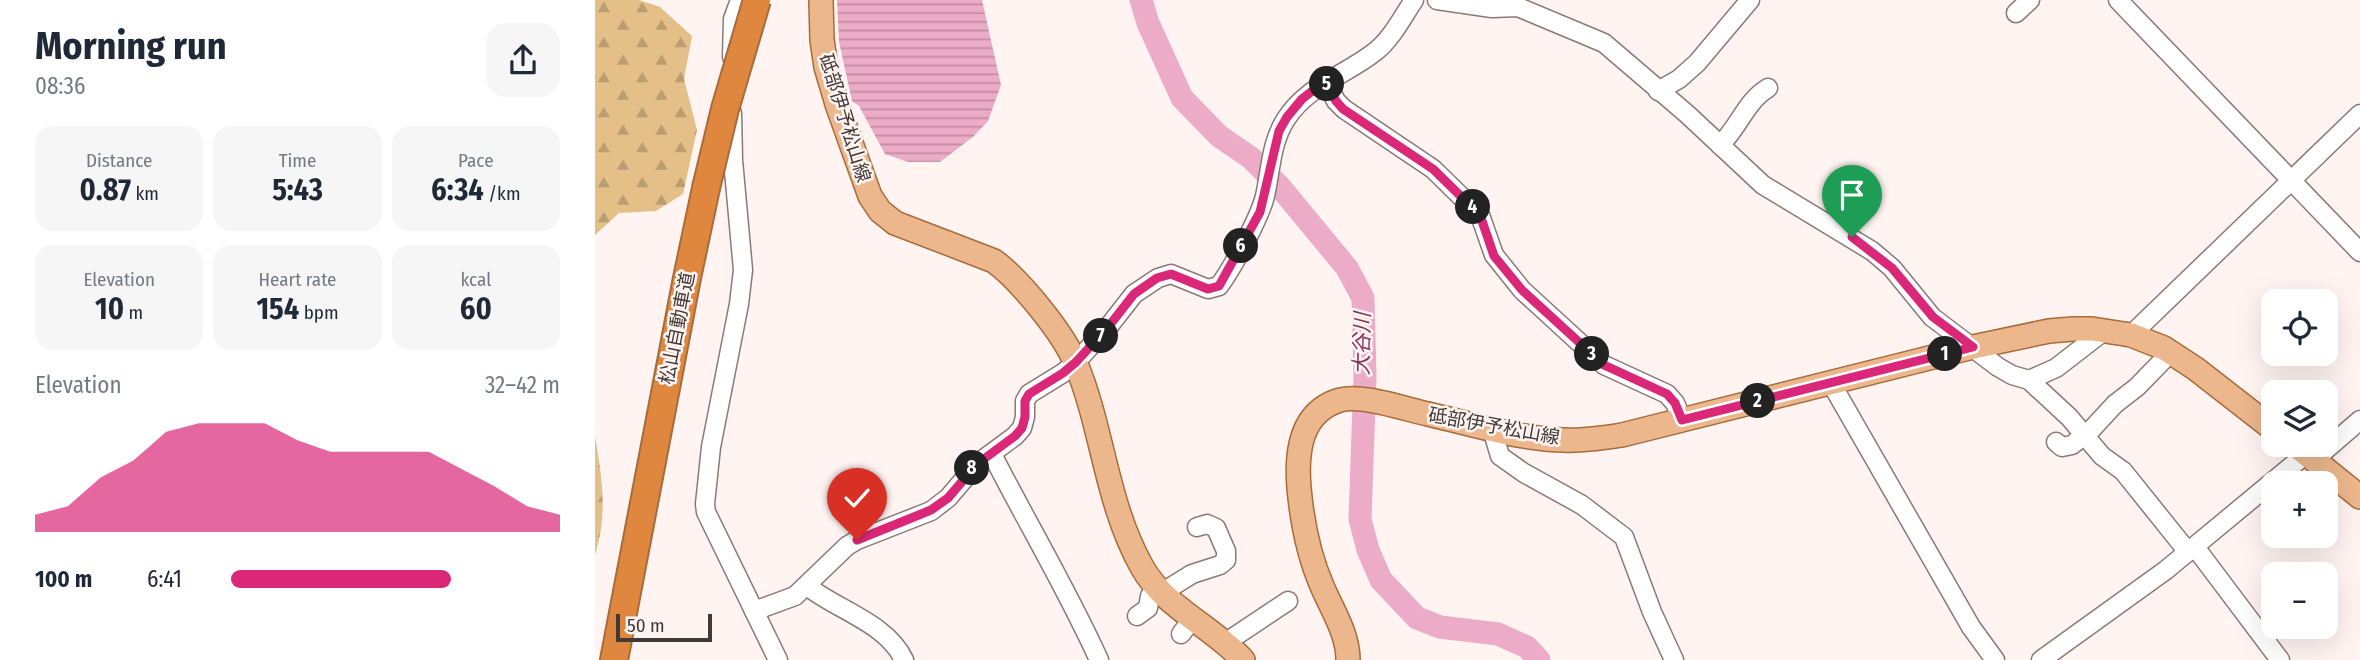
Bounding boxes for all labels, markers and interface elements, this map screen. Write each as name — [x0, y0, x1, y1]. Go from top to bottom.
text: Morning run — [35, 23, 227, 69]
button: share — [486, 23, 560, 97]
street label: 砥部伊予松山線 — [815, 51, 875, 185]
pin: 5 — [1309, 66, 1345, 102]
text: 08:36 — [35, 72, 85, 100]
text: 5 — [1322, 72, 1331, 95]
text: Distance — [86, 149, 152, 172]
text: Time — [279, 149, 316, 172]
text: Pace — [458, 149, 494, 172]
pin — [1822, 165, 1882, 237]
text: 0.87 — [79, 172, 131, 208]
text: 5:43 — [272, 172, 323, 208]
text: 6:34 — [431, 172, 484, 208]
icon: arrive — [1833, 176, 1871, 214]
text: km — [131, 182, 159, 205]
text: /km — [484, 182, 521, 205]
pin: 4 — [1455, 190, 1491, 224]
text: 4 — [1468, 195, 1477, 218]
pin: 6 — [1223, 229, 1259, 264]
text: 6 — [1236, 234, 1245, 257]
text: Elevation — [83, 268, 155, 291]
text: Heart rate — [258, 268, 337, 291]
text: kcal — [460, 268, 491, 291]
street label: 松山自動車道 — [655, 270, 699, 386]
map controls — [2261, 289, 2338, 639]
button: locate — [2261, 289, 2338, 366]
text: 10 — [95, 291, 124, 327]
text: 154 — [256, 291, 299, 327]
text: 60 — [460, 291, 492, 327]
text: m — [124, 301, 143, 324]
text: bpm — [299, 301, 339, 324]
water label: 大谷川 — [1348, 310, 1376, 376]
pin: 7 — [1084, 318, 1119, 354]
text: 7 — [1096, 324, 1105, 347]
pin: 3 — [1574, 336, 1609, 372]
pin: 1 — [1927, 336, 1963, 372]
text: 3 — [1587, 342, 1596, 365]
text: 1 — [1940, 342, 1949, 365]
text: Elevation — [35, 371, 122, 399]
text: 32–42 m — [485, 371, 560, 399]
button: layers — [2261, 380, 2338, 457]
pin: 2 — [1741, 384, 1775, 418]
text: 2 — [1753, 389, 1762, 412]
street label: 砥部伊予松山線 — [1427, 403, 1561, 449]
pin: 8 — [955, 450, 989, 486]
text: 8 — [966, 456, 977, 479]
pin — [827, 468, 887, 540]
button: + — [2261, 471, 2338, 548]
icon: check — [838, 479, 876, 517]
button: − — [2261, 562, 2338, 639]
text: 100 m — [35, 565, 92, 593]
text: 6:41 — [147, 565, 182, 593]
scale bar — [616, 611, 712, 643]
text: 50 m — [627, 614, 665, 637]

